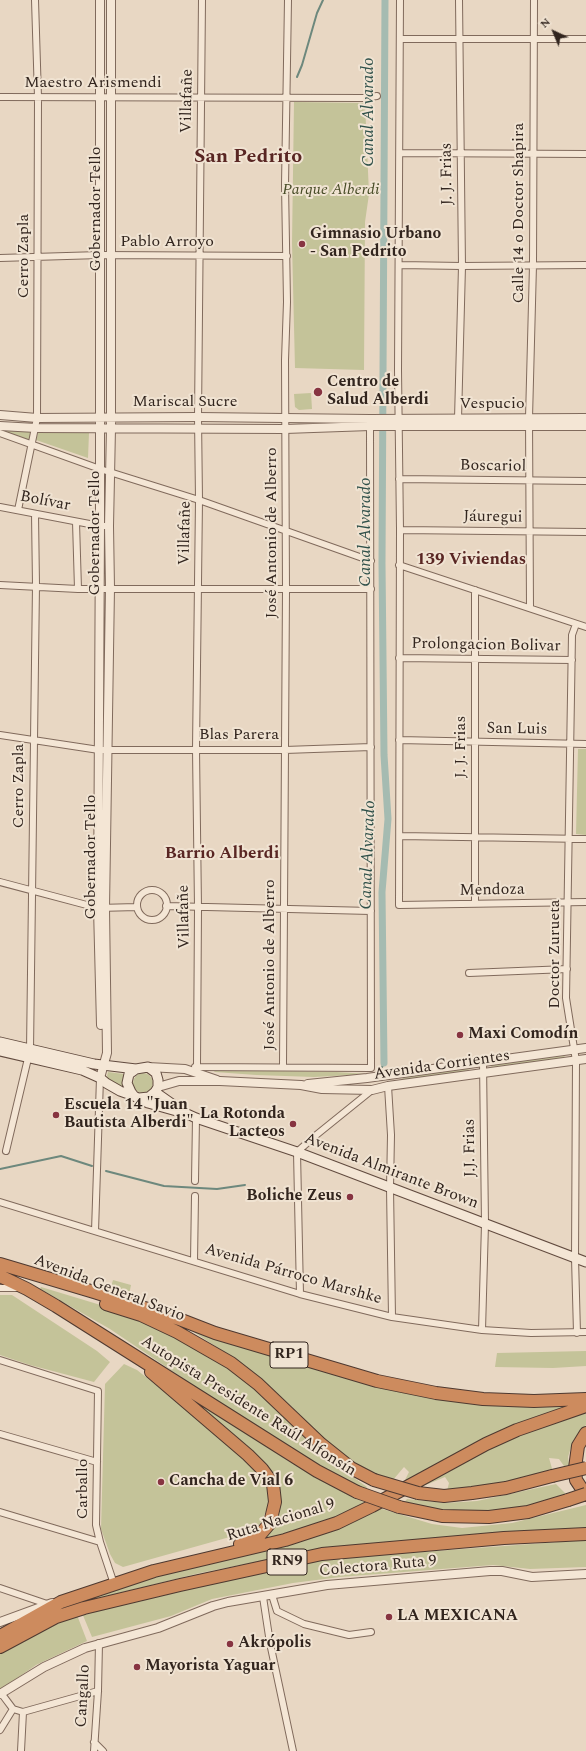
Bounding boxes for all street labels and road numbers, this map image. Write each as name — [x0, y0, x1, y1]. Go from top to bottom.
street label: Villafañe — [178, 69, 198, 133]
street label: Maestro Arismendi — [24, 74, 162, 94]
street label: Calle 14 o Doctor Shapira — [510, 123, 530, 303]
street label: J. J. Frias — [438, 143, 458, 205]
street label: Gobernador Tello — [87, 147, 107, 271]
street label: Cerro Zapla — [15, 214, 35, 298]
street label: Pablo Arroyo — [120, 233, 214, 253]
street label: Mariscal Sucre — [133, 393, 237, 413]
street label: Vespucio — [459, 395, 525, 415]
street label: José Antonio de Alberro — [263, 447, 283, 619]
street label: Boscariol — [460, 457, 526, 477]
street label: Gobernador Tello — [86, 471, 106, 595]
street label: Bolívar — [18, 488, 72, 516]
street label: Villafañe — [176, 501, 196, 565]
street label: Jáuregui — [463, 508, 523, 528]
street label: Prolongacion Bolivar — [411, 635, 561, 657]
street label: J. J. Frias — [452, 716, 472, 778]
street label: San Luis — [486, 720, 548, 740]
street label: Blas Parera — [199, 726, 279, 746]
street label: Cerro Zapla — [10, 744, 30, 828]
street label: Gobernador Tello — [82, 795, 102, 919]
street label: José Antonio de Alberro — [261, 879, 281, 1051]
street label: Mendoza — [459, 881, 525, 901]
street label: Villafañe — [175, 885, 195, 949]
street label: Doctor Zurueta — [546, 899, 566, 1009]
street label: Avenida Corrientes — [373, 1047, 511, 1085]
street label: J.J. Frias — [461, 1119, 481, 1177]
street label: Avenida Almirante Brown — [301, 1130, 481, 1214]
street label: Avenida Párroco Marshke — [202, 1241, 384, 1309]
street label: Avenida General Savio — [31, 1251, 187, 1327]
street label: Autopista Presidente Raúl Alfonsín — [137, 1333, 359, 1481]
road number: RP1 — [270, 1342, 308, 1368]
street label: Carballo — [74, 1459, 94, 1519]
street label: Ruta Nacional 9 — [224, 1495, 338, 1547]
road number: RN9 — [267, 1549, 307, 1575]
street label: Colectora Ruta 9 — [318, 1552, 438, 1582]
street label: Cangallo — [73, 1664, 95, 1728]

